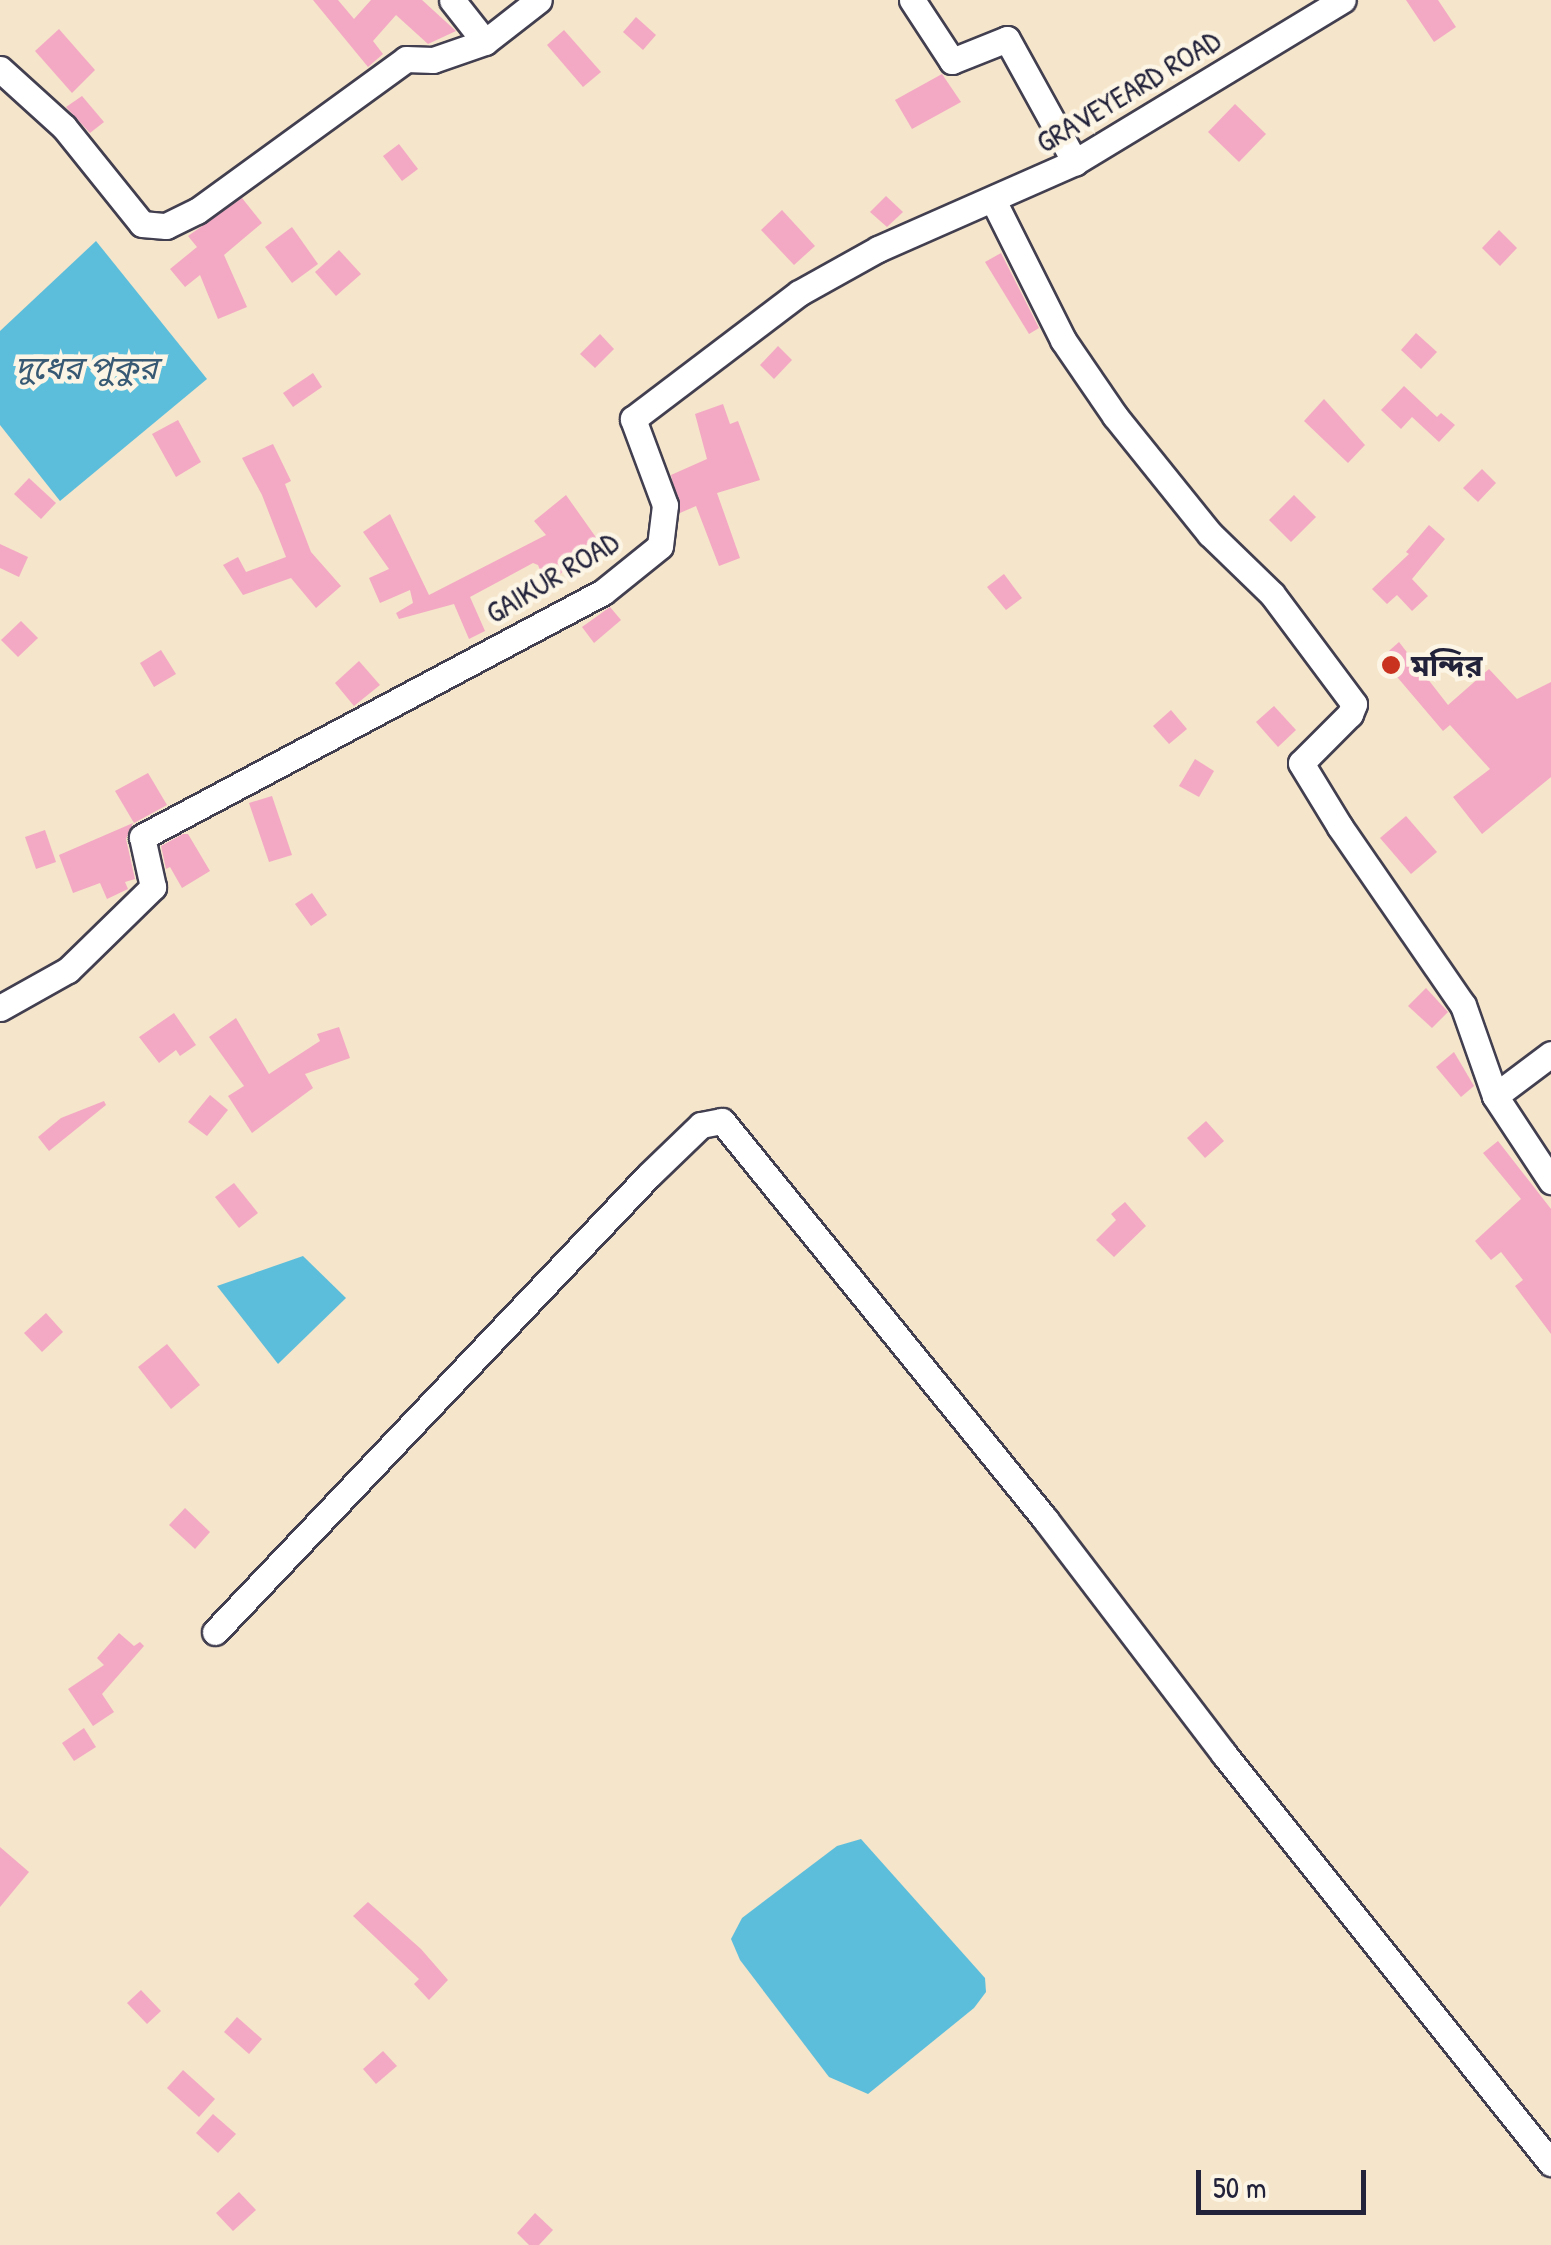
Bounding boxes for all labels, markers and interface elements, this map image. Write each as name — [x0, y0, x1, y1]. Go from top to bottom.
street label: GRAVEYEARD ROAD — [1030, 22, 1226, 160]
water label: দুধের পুকুর — [15, 349, 157, 387]
street label: GAIKUR ROAD — [479, 523, 625, 631]
place label: মন্দির — [1411, 647, 1483, 683]
marker: মন্দির — [1380, 654, 1402, 676]
scale bar — [1201, 2150, 1371, 2212]
text: 50 m — [1213, 2167, 1266, 2207]

